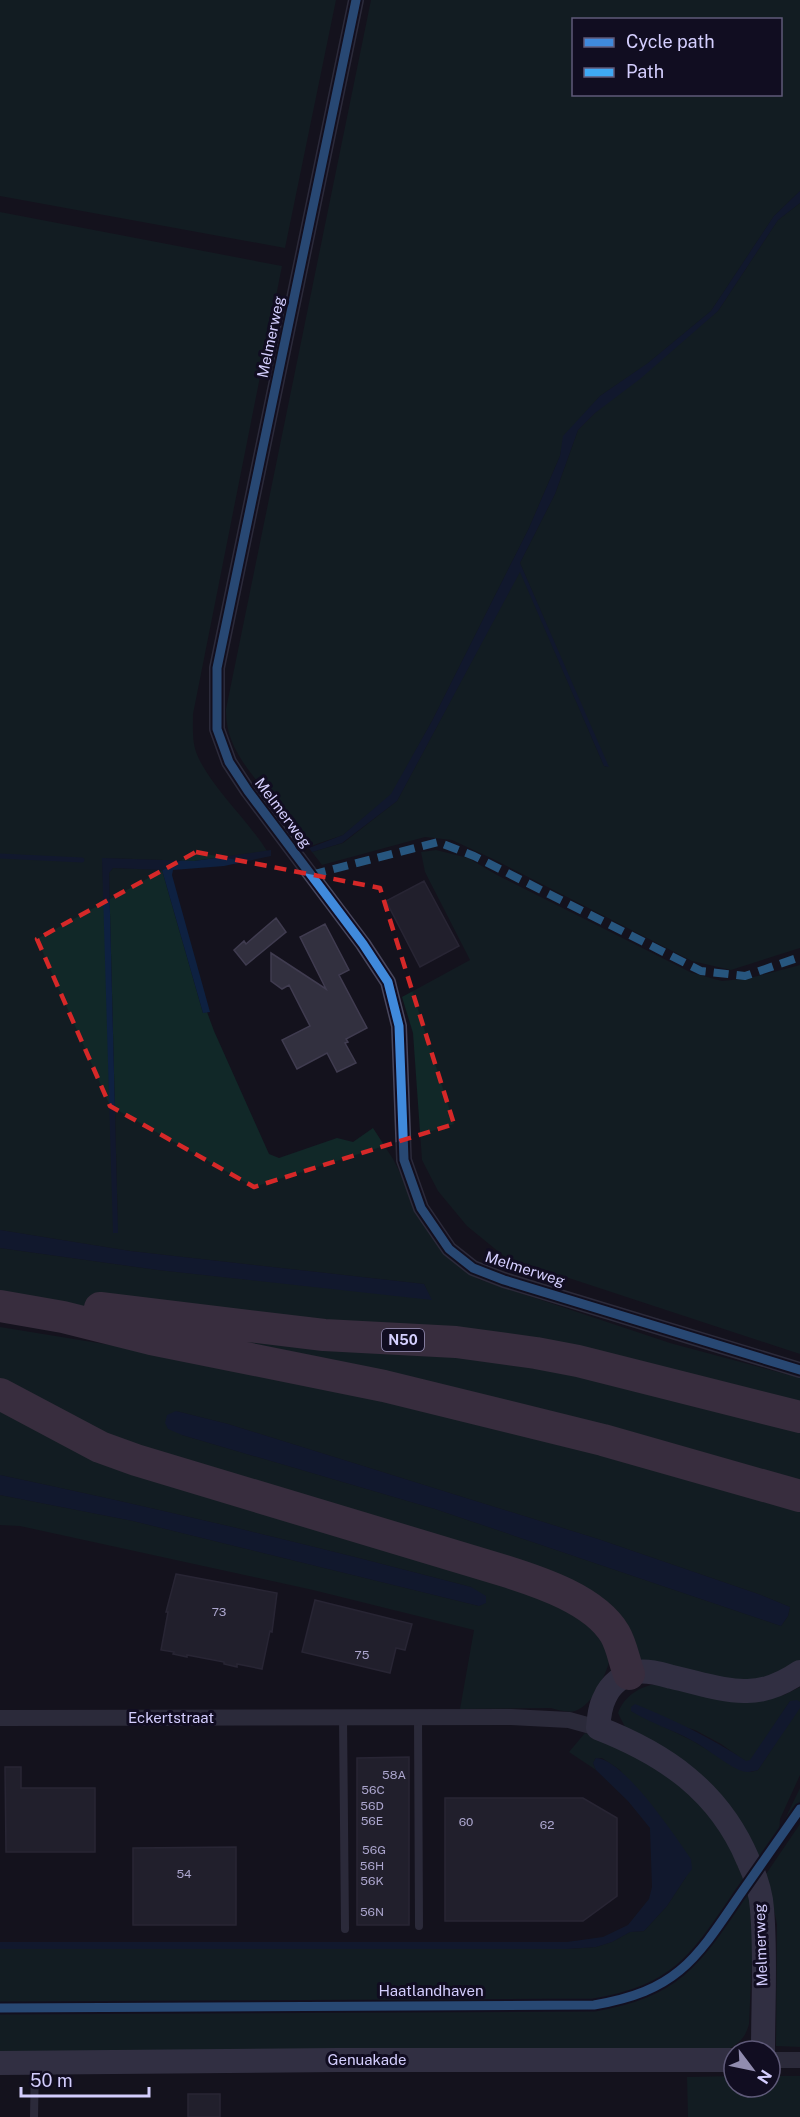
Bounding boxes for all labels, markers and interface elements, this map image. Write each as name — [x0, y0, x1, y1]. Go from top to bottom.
legend — [572, 18, 782, 96]
text: Cycle path — [626, 31, 715, 52]
text: Path — [626, 61, 664, 82]
street label: Melmerweg — [254, 295, 287, 379]
street label: Melmerweg — [252, 774, 315, 851]
street label: Melmerweg — [483, 1248, 567, 1289]
road number: N50 — [382, 1329, 424, 1351]
house number: 73 — [212, 1605, 226, 1619]
house number: 75 — [355, 1648, 370, 1662]
street label: Eckertstraat — [128, 1709, 214, 1726]
house number: 58A — [382, 1768, 406, 1782]
house number: 56C — [361, 1783, 385, 1797]
house number: 56D — [360, 1799, 384, 1813]
house number: 56E — [361, 1814, 383, 1828]
house number: 60 — [459, 1815, 473, 1829]
house number: 62 — [540, 1818, 554, 1832]
house number: 56G — [362, 1843, 386, 1857]
house number: 56H — [360, 1859, 384, 1873]
house number: 54 — [176, 1867, 192, 1881]
house number: 56K — [360, 1874, 384, 1888]
street label: Melmerweg — [751, 1903, 770, 1987]
house number: 56N — [360, 1905, 384, 1919]
street label: Haatlandhaven — [378, 1982, 484, 1999]
north arrow — [722, 2039, 782, 2099]
street label: Genuakade — [327, 2051, 407, 2068]
scale bar — [21, 2060, 148, 2098]
text: N — [753, 2066, 776, 2087]
text: 50 m — [30, 2070, 73, 2091]

